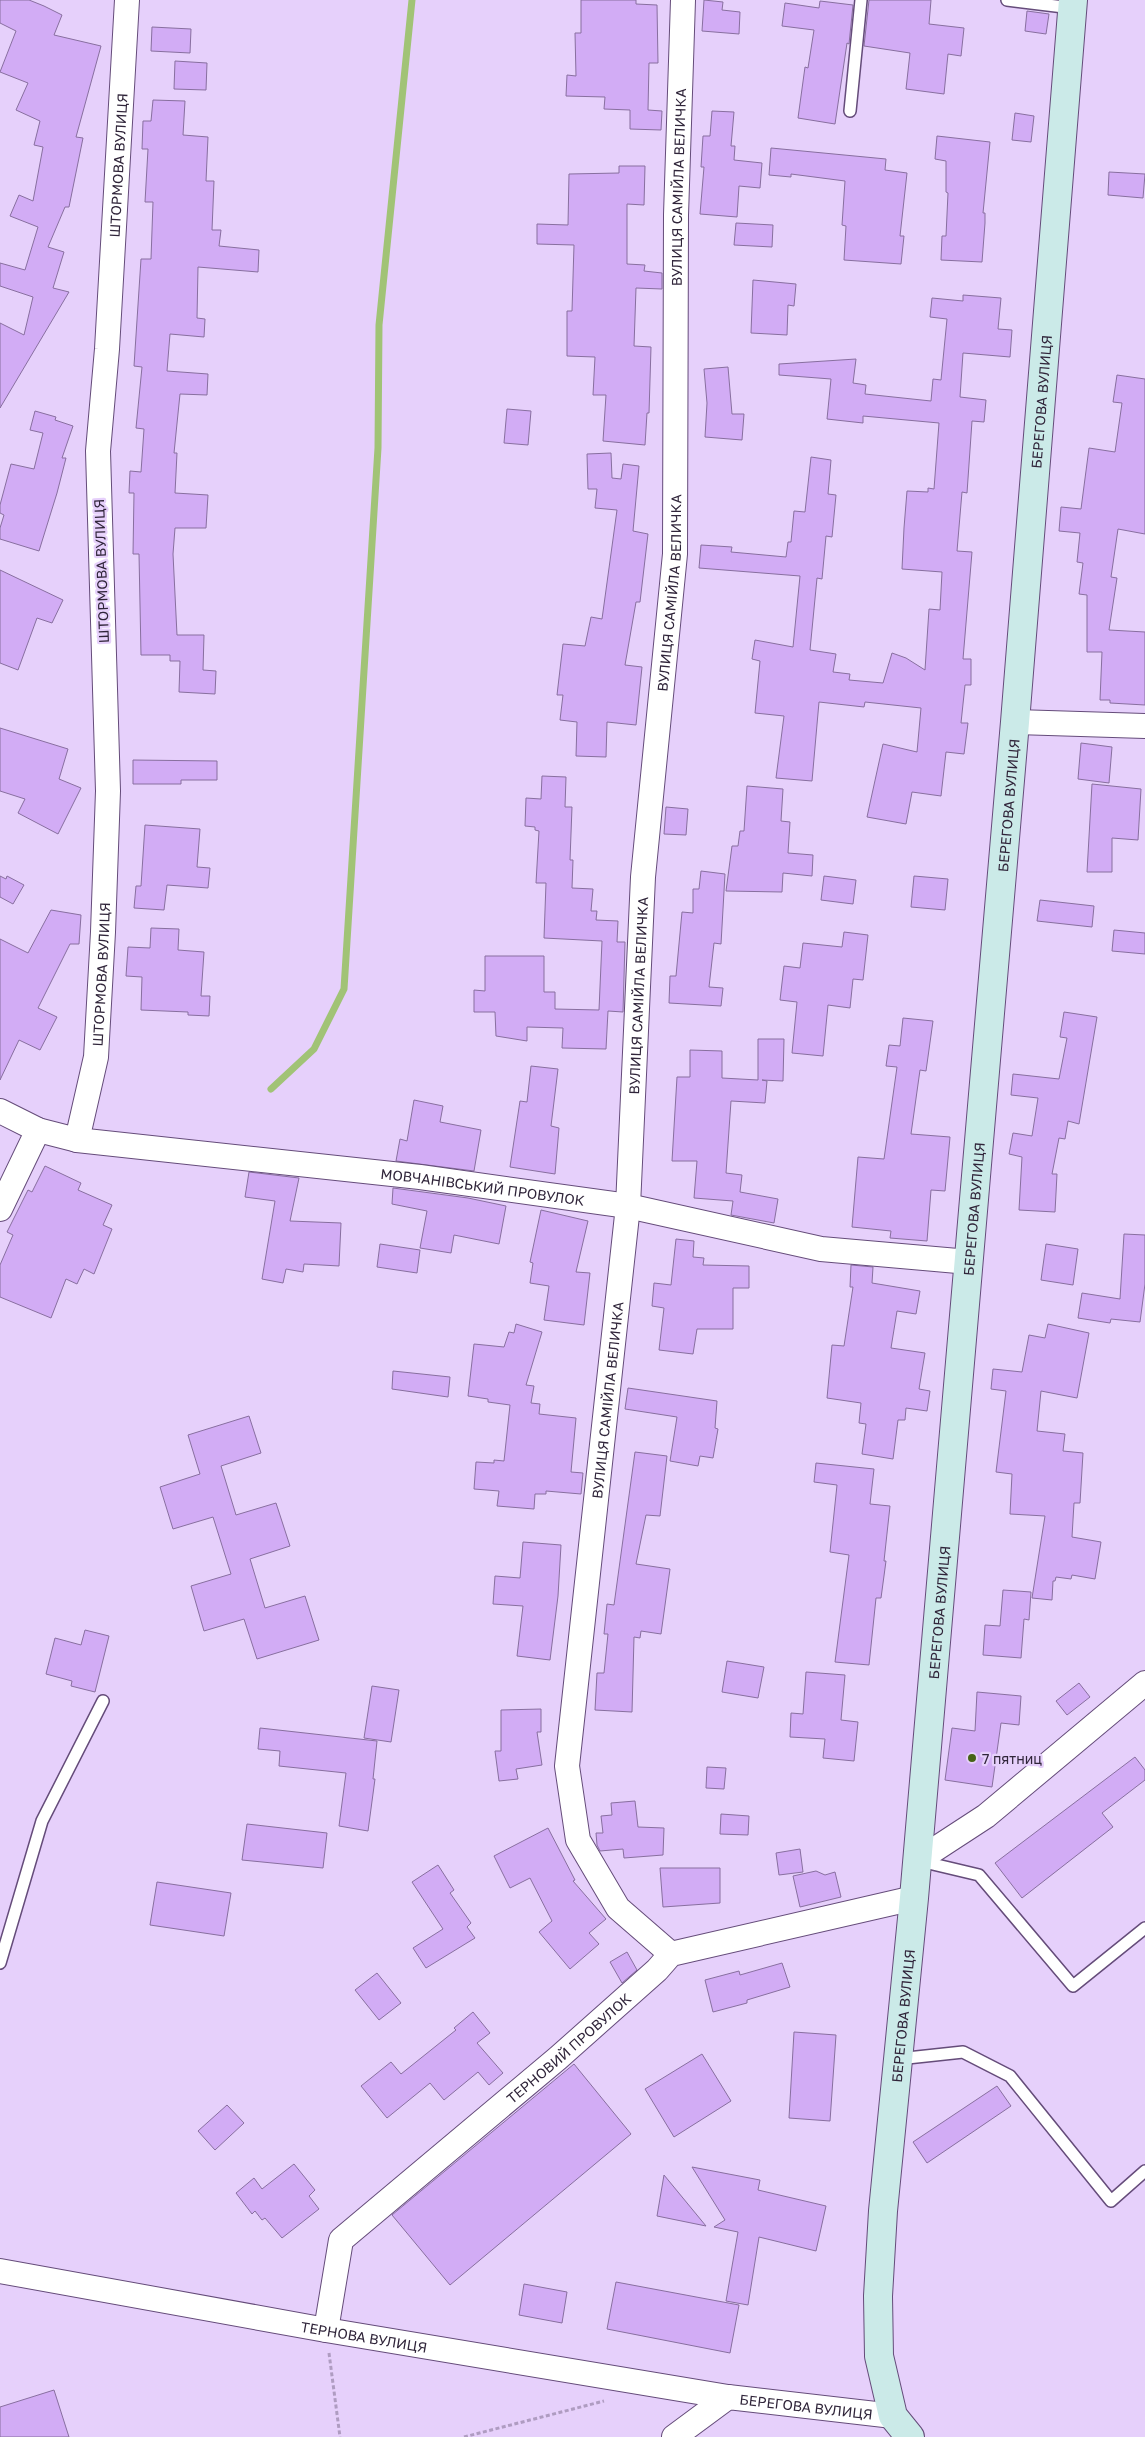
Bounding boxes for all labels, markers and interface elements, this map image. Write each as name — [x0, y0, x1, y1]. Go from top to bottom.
street label: ВУЛИЦЯ САМІЙЛА ВЕЛИЧКА — [667, 87, 689, 286]
street label: ШТОРМОВА ВУЛИЦЯ — [105, 93, 130, 238]
street label: БЕРЕГОВА ВУЛИЦЯ — [1027, 334, 1055, 469]
street label: ВУЛИЦЯ САМІЙЛА ВЕЛИЧКА — [653, 493, 684, 692]
street label: ШТОРМОВА ВУЛИЦЯ — [90, 499, 112, 643]
street label: БЕРЕГОВА ВУЛИЦЯ — [994, 738, 1022, 873]
street label: ВУЛИЦЯ САМІЙЛА ВЕЛИЧКА — [625, 895, 651, 1095]
street label: ШТОРМОВА ВУЛИЦЯ — [88, 902, 113, 1047]
street label: БЕРЕГОВА ВУЛИЦЯ — [959, 1141, 987, 1276]
street label: МОВЧАНІВСЬКИЙ ПРОВУЛОК — [380, 1164, 586, 1208]
street label: ВУЛИЦЯ САМІЙЛА ВЕЛИЧКА — [588, 1300, 626, 1499]
street label: БЕРЕГОВА ВУЛИЦЯ — [924, 1545, 953, 1680]
place label: 7 пятниц — [982, 1750, 1042, 1767]
marker: 7 пятниц — [966, 1752, 978, 1764]
street label: БЕРЕГОВА ВУЛИЦЯ — [887, 1948, 917, 2083]
street label: ТЕРНОВИЙ ПРОВУЛОК — [503, 1989, 634, 2106]
street label: ТЕРНОВА ВУЛИЦЯ — [300, 2317, 429, 2355]
street label: БЕРЕГОВА ВУЛИЦЯ — [739, 2390, 874, 2422]

